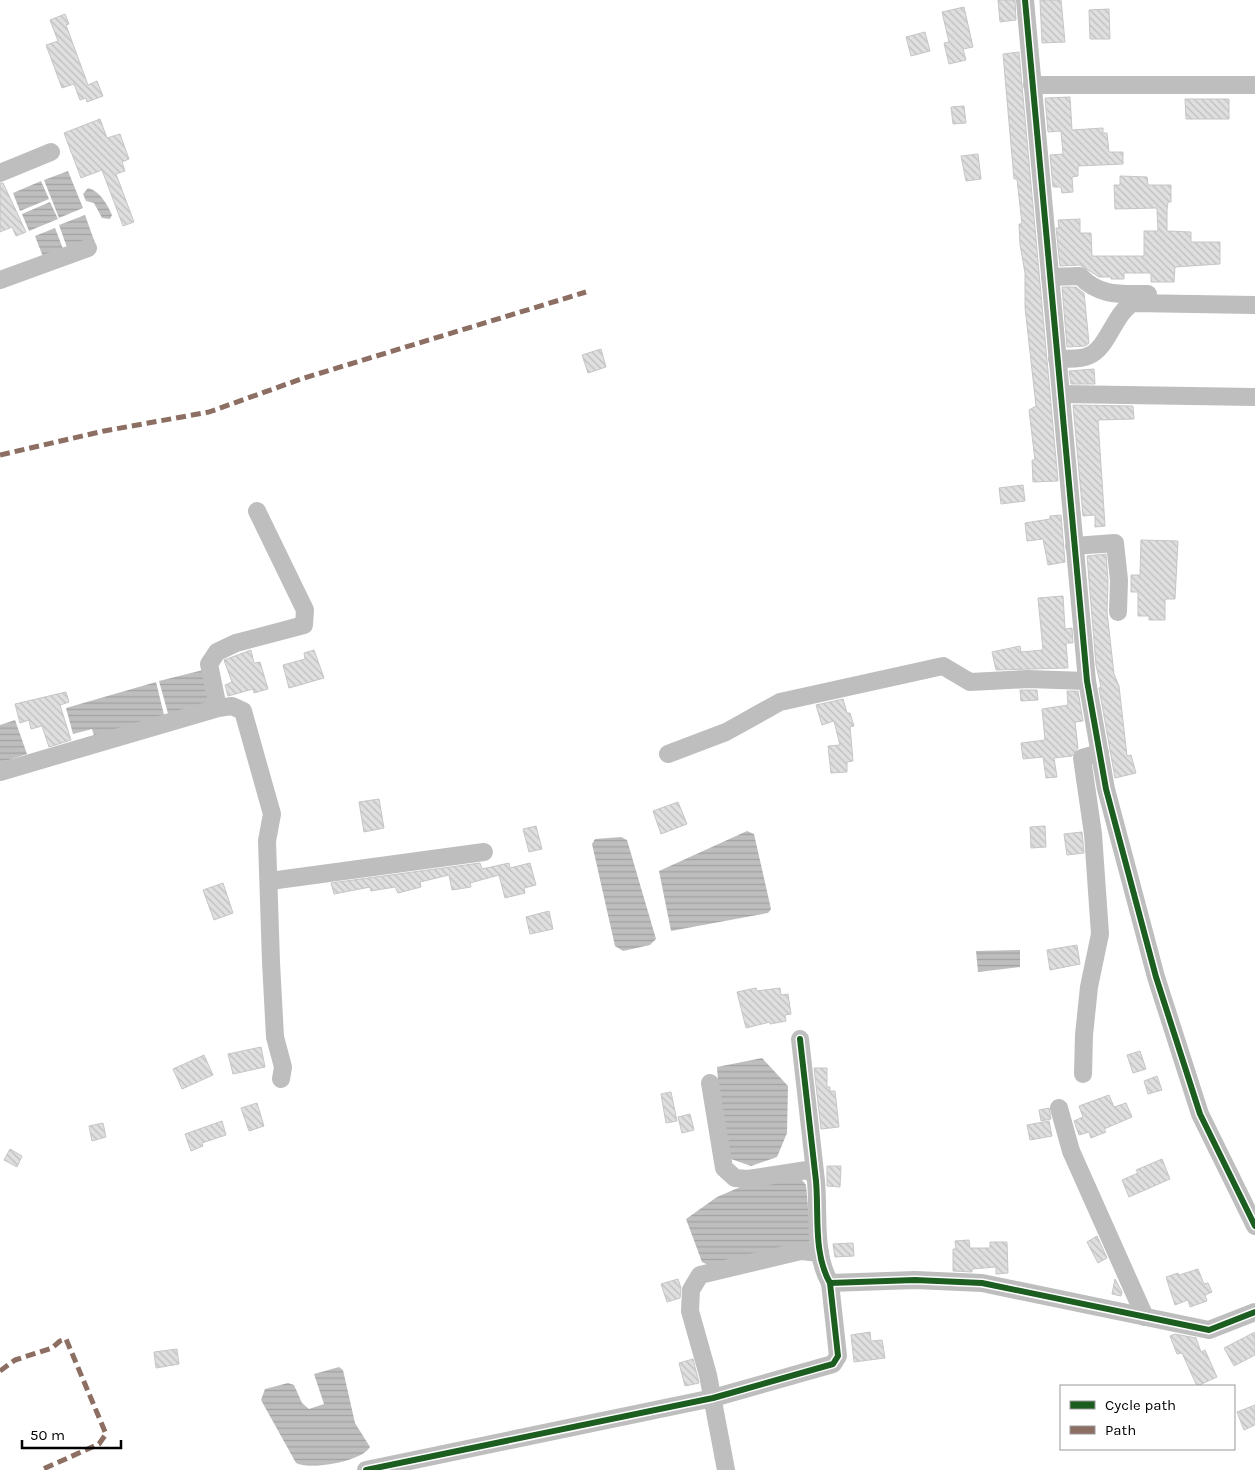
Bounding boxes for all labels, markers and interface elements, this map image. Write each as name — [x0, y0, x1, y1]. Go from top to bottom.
legend — [1060, 1385, 1235, 1450]
text: Cycle path — [1105, 1396, 1176, 1414]
scale bar — [22, 1418, 121, 1450]
text: Path — [1105, 1421, 1136, 1439]
text: 50 m — [30, 1426, 65, 1444]

